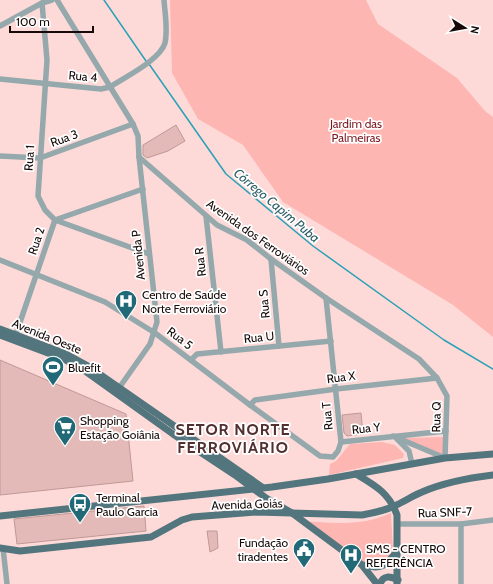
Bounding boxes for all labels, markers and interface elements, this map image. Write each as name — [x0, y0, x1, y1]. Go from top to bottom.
scale bar — [10, 8, 93, 34]
north arrow — [445, 8, 485, 48]
text: 100 m — [16, 14, 50, 29]
text: N — [467, 25, 482, 35]
street label: Rua 4 — [68, 67, 98, 85]
park label: Jardim das Palmeiras — [329, 116, 382, 145]
street label: Rua 3 — [48, 126, 80, 150]
street label: Rua 1 — [21, 145, 37, 171]
water label: Córrego Capim Puba — [231, 164, 323, 246]
street label: Avenida dos Ferroviários — [204, 196, 312, 278]
street label: Rua 2 — [24, 225, 48, 257]
street label: Avenida P — [128, 229, 148, 281]
street label: Rua R — [191, 246, 209, 277]
place label: Centro de Saúde Norte Ferroviário — [142, 287, 227, 316]
hospital icon: Centro de Saúde Norte Ferroviário — [113, 288, 139, 321]
street label: Rua S — [255, 289, 273, 319]
street label: Avenida Oeste — [10, 315, 84, 357]
street label: Rua 5 — [164, 323, 196, 353]
street label: Rua U — [243, 328, 275, 346]
sports icon: Bluefit — [40, 354, 66, 387]
place label: Bluefit — [68, 360, 101, 375]
street label: Rua X — [326, 368, 357, 386]
street label: Rua T — [318, 401, 336, 431]
street label: Rua Q — [428, 401, 444, 433]
place label: Shopping Estação Goiânia — [80, 413, 160, 442]
supermarket icon: Shopping Estação Goiânia — [52, 414, 78, 447]
street label: Rua Y — [351, 419, 381, 437]
district label: SETOR NORTE FERROVIÁRIO — [175, 420, 291, 457]
place label: Terminal Paulo Garcia — [96, 490, 158, 519]
bus stop icon: Terminal Paulo Garcia — [67, 491, 93, 524]
street label: Avenida Goiás — [211, 495, 283, 513]
street label: Rua SNF-7 — [418, 504, 472, 520]
place label: Fundação tiradentes — [237, 535, 288, 564]
public building icon: Fundação tiradentes — [291, 536, 317, 569]
place label: SMS - CENTRO REFERÊNCIA — [366, 541, 446, 570]
hospital icon: SMS - CENTRO REFERÊNCIA — [338, 542, 364, 575]

